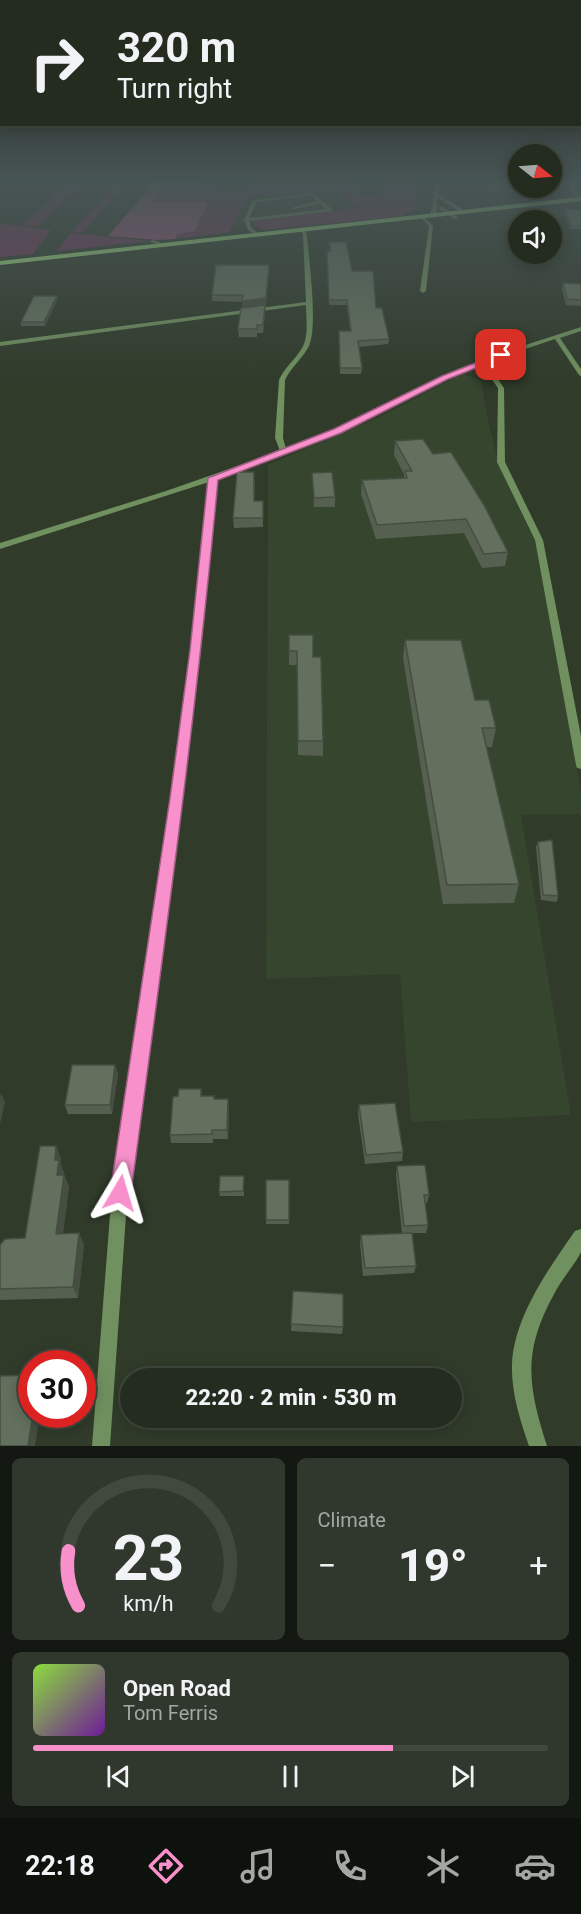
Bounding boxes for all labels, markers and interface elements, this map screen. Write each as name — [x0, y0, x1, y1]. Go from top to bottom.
text: 320 m — [117, 23, 236, 72]
icon: right — [18, 24, 96, 102]
text: Turn right — [117, 73, 232, 105]
north arrow — [508, 144, 562, 198]
map controls — [508, 144, 562, 264]
button: sound — [508, 210, 562, 264]
pin — [475, 329, 526, 380]
icon: arrive — [484, 338, 517, 371]
position arrow — [88, 1161, 152, 1225]
speed limit sign: 30 — [18, 1350, 96, 1428]
text: 22:20 · 2 min · 530 m — [186, 1385, 396, 1410]
text: Climate — [318, 1508, 386, 1532]
text: 23 — [112, 1522, 184, 1595]
text: 19° — [398, 1539, 468, 1592]
text: − — [318, 1546, 336, 1585]
text: + — [529, 1546, 548, 1585]
text: km/h — [123, 1591, 173, 1616]
text: Open Road — [123, 1676, 231, 1701]
text: Tom Ferris — [123, 1701, 218, 1725]
icon: previous — [102, 1760, 135, 1793]
icon: pause — [274, 1760, 307, 1793]
icon: next — [446, 1760, 479, 1793]
icon: directions — [145, 1845, 187, 1887]
icon: music — [237, 1845, 279, 1887]
icon: phone — [329, 1845, 371, 1887]
icon: climate — [422, 1845, 464, 1887]
icon: car — [514, 1845, 556, 1887]
text: 22:18 — [25, 1850, 95, 1882]

